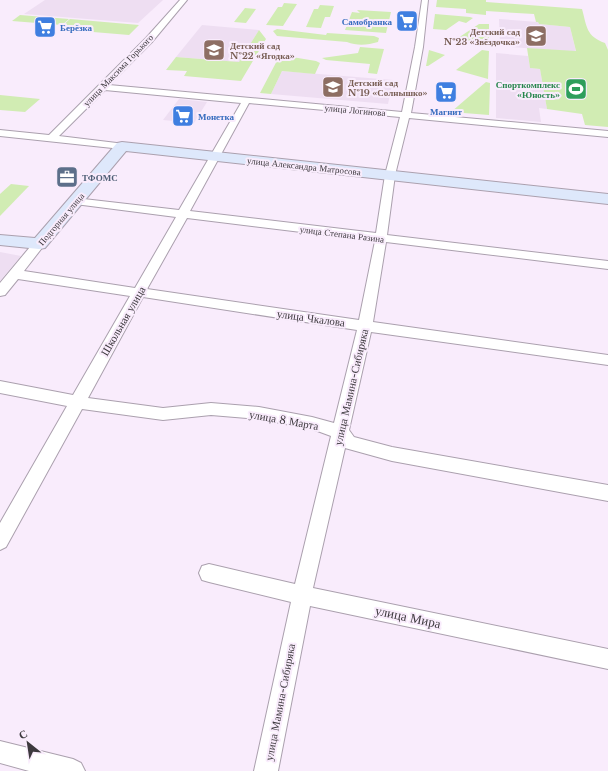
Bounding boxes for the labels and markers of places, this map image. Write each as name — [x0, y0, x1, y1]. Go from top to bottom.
supermarket icon: Самобранка — [394, 8, 420, 34]
supermarket icon: Берёзка — [32, 14, 58, 40]
place label: Самобранка — [342, 16, 392, 27]
place label: Берёзка — [60, 22, 93, 33]
school or university icon: Детский сад №23 «Звёздочка» — [523, 23, 549, 49]
place label: Детский сад №23 «Звёздочка» — [444, 26, 520, 47]
school or university icon: Детский сад №22 «Ягодка» — [201, 37, 227, 63]
place label: Детский сад №22 «Ягодка» — [230, 40, 295, 61]
school or university icon: Детский сад №19 «Солнышко» — [320, 74, 346, 100]
sports icon: Спорткомплекс «Юность» — [563, 76, 589, 102]
place label: Детский сад №19 «Солнышко» — [348, 77, 428, 98]
supermarket icon: Магнит — [433, 79, 459, 105]
place label: Спорткомплекс «Юность» — [496, 79, 560, 100]
supermarket icon: Монетка — [170, 103, 196, 129]
place label: Магнит — [430, 106, 463, 117]
place label: Монетка — [198, 111, 235, 122]
office icon: ТФОМС — [54, 164, 80, 190]
place label: ТФОМС — [82, 172, 118, 183]

